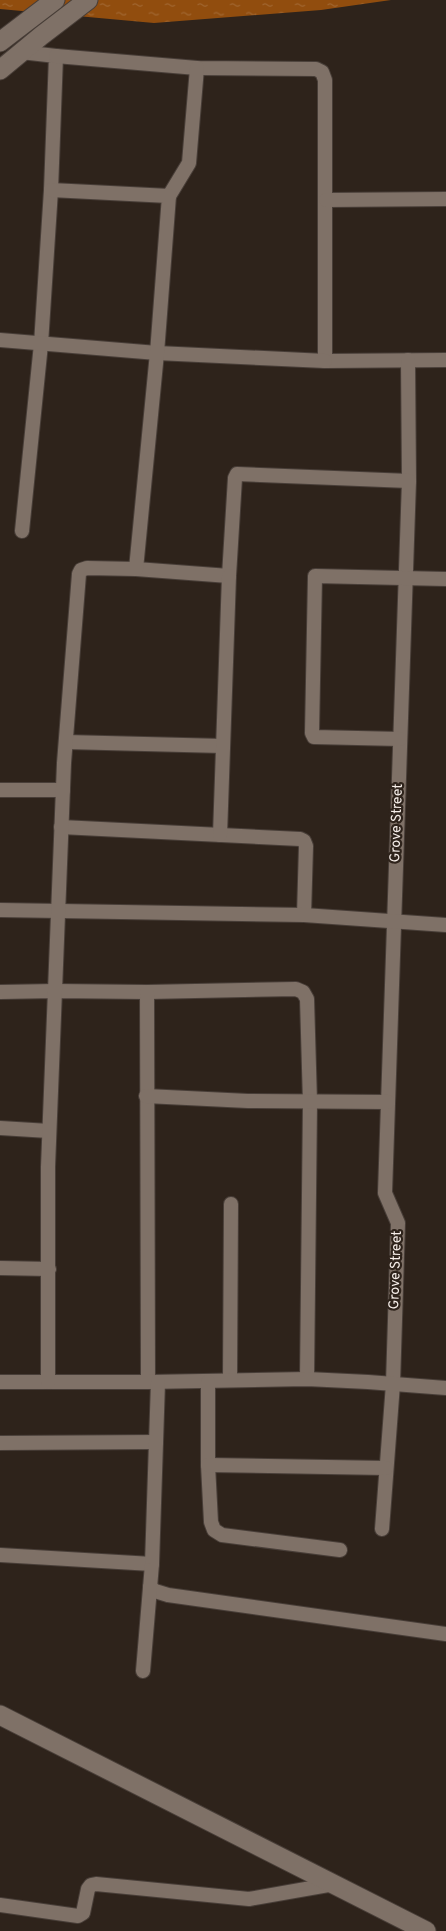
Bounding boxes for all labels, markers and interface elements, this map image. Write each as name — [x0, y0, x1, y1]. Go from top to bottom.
street label: Grove Street — [387, 783, 407, 863]
street label: Grove Street — [386, 1230, 406, 1310]

